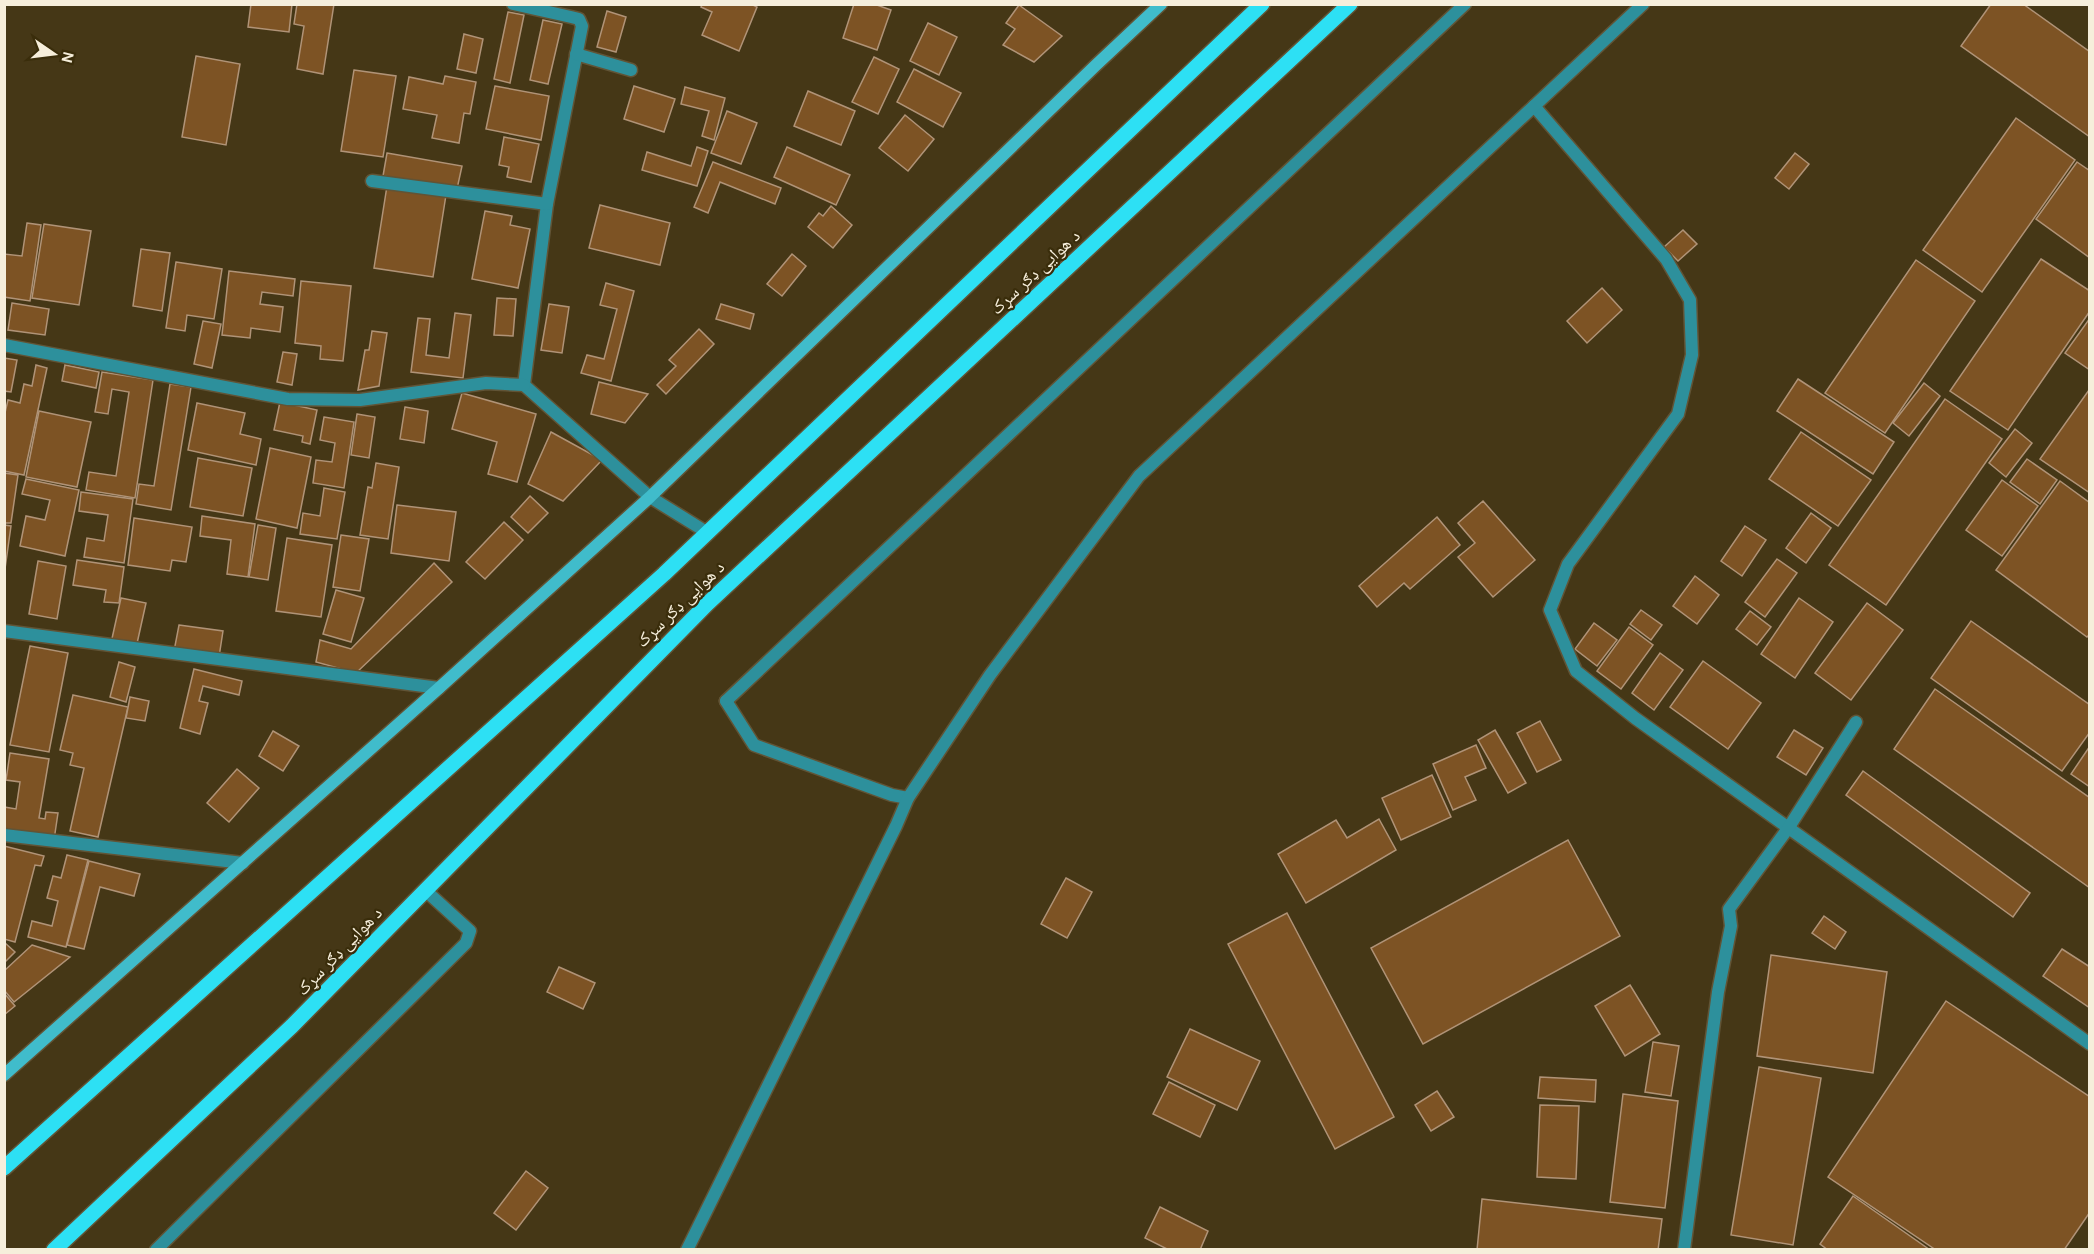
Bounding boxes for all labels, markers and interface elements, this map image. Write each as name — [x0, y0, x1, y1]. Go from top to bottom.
north arrow — [24, 24, 84, 84]
text: N — [57, 50, 79, 65]
street label: د هوایی ډګر سړک — [985, 225, 1085, 319]
street label: د هوایی ډګر سړک — [631, 556, 729, 652]
street label: د هوایی ډګر سړک — [291, 902, 387, 1000]

